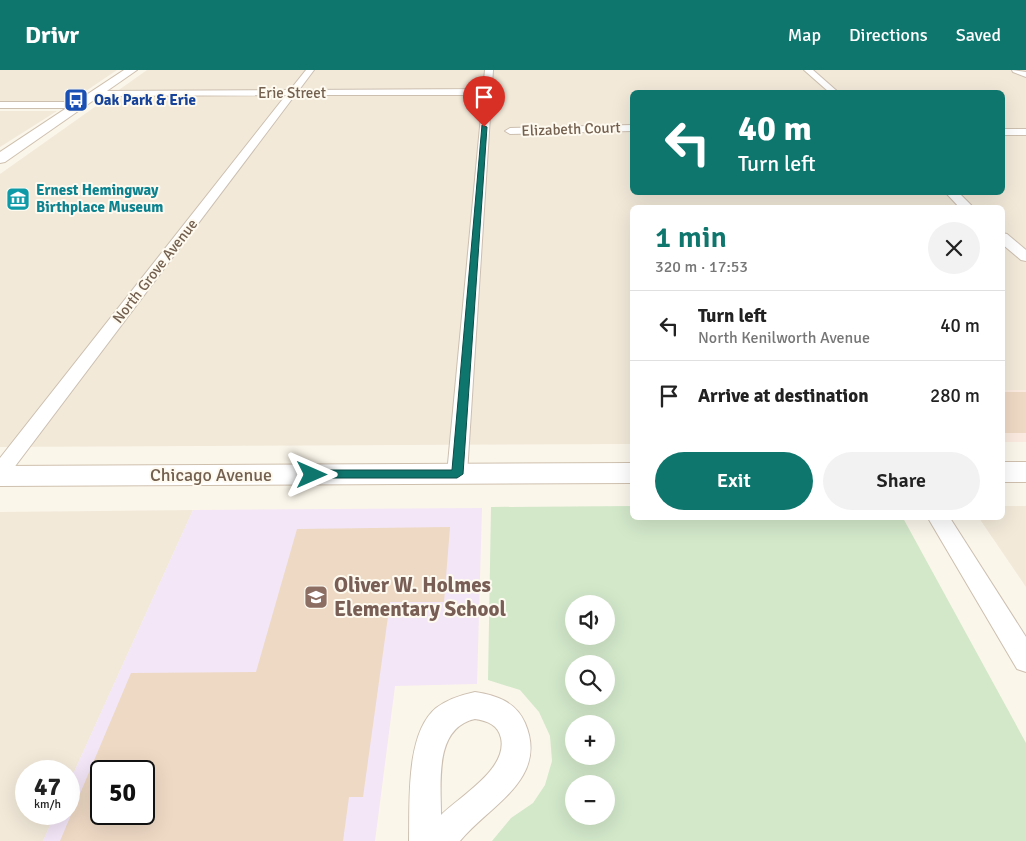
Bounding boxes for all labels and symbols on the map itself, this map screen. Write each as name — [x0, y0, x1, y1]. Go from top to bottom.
pin — [463, 76, 505, 127]
street label: Erie Street — [258, 84, 326, 102]
bus stop icon: Oak Park & Erie — [63, 87, 89, 113]
place label: Oak Park & Erie — [94, 91, 196, 109]
street label: Elizabeth Court — [521, 118, 621, 140]
place label: Ernest Hemingway Birthplace Museum — [36, 181, 163, 216]
museum icon: Ernest Hemingway Birthplace Museum — [5, 186, 31, 212]
street label: North Grove Avenue — [109, 215, 201, 327]
position arrow — [285, 448, 337, 500]
street label: Chicago Avenue — [150, 464, 272, 486]
place label: Oliver W. Holmes Elementary School — [334, 572, 506, 622]
school or university icon: Oliver W. Holmes Elementary School — [303, 584, 329, 610]
speed limit sign: 50 — [90, 760, 155, 825]

